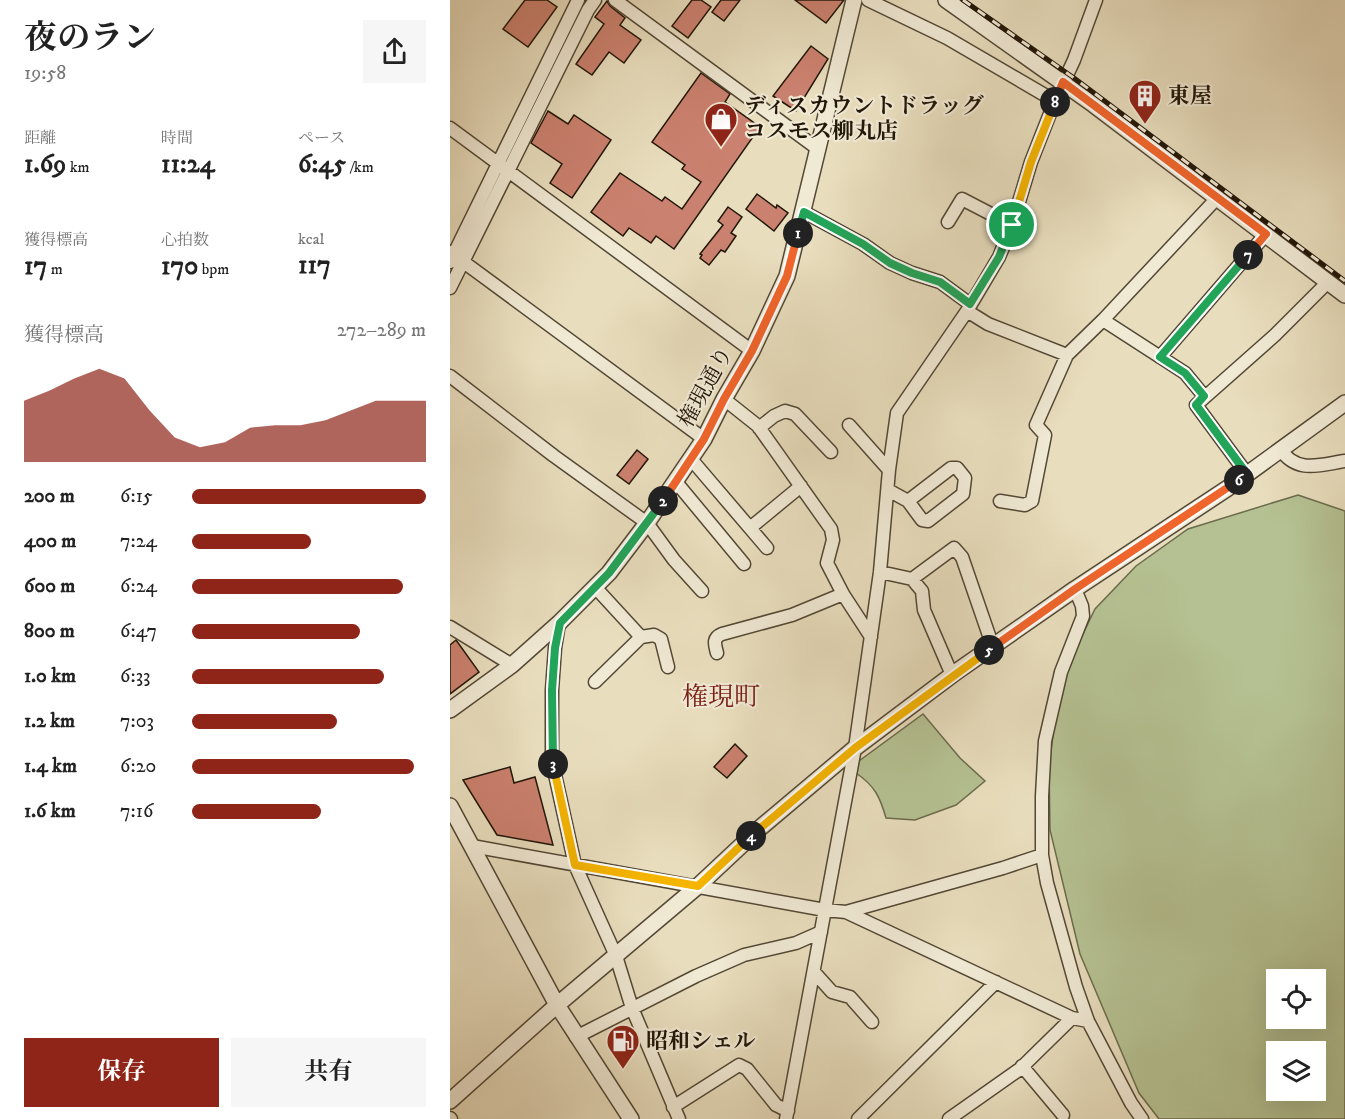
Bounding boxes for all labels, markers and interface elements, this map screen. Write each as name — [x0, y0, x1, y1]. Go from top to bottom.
text: 夜のラン — [24, 18, 156, 59]
button: share — [363, 20, 426, 83]
text: 19:58 — [24, 61, 66, 86]
building icon: 東屋 — [1127, 78, 1163, 125]
place label: 東屋 — [1168, 83, 1212, 110]
pin: 8 — [1040, 87, 1070, 117]
text: 8 — [1051, 92, 1059, 112]
place label: ディスカウントドラッグ コスモス柳丸店 — [744, 93, 984, 145]
shop icon: ディスカウントドラッグ コスモス柳丸店 — [703, 101, 739, 148]
text: 距離 — [24, 128, 56, 148]
text: 時間 — [161, 128, 193, 148]
text: ペース — [298, 128, 345, 148]
text: 1.69 — [24, 148, 66, 181]
text: 11:24 — [161, 148, 215, 181]
text: 6:45 — [298, 148, 346, 181]
text: km — [66, 157, 90, 177]
text: /km — [346, 157, 374, 177]
pin — [986, 199, 1037, 250]
icon: arrive — [995, 208, 1028, 241]
pin: 1 — [783, 218, 813, 248]
text: 1 — [795, 223, 801, 243]
text: kcal — [298, 229, 324, 249]
text: 獲得標高 — [24, 230, 88, 250]
text: 心拍数 — [161, 230, 209, 250]
pin: 7 — [1233, 240, 1263, 270]
text: 7 — [1244, 245, 1252, 265]
text: 117 — [298, 249, 331, 282]
text: 17 — [24, 250, 47, 283]
text: 170 — [161, 250, 198, 283]
text: m — [47, 259, 63, 279]
text: bpm — [198, 259, 229, 279]
text: 272–289 m — [337, 318, 426, 343]
text: 獲得標高 — [24, 323, 104, 348]
street label: 権現通り — [673, 342, 739, 432]
pin: 6 — [1224, 465, 1254, 495]
text: 6 — [1235, 470, 1243, 490]
text: 200 m — [24, 484, 75, 509]
text: 6:15 — [120, 484, 153, 509]
pin: 2 — [648, 486, 678, 516]
text: 2 — [659, 491, 667, 511]
text: 400 m — [24, 529, 76, 554]
text: 7:24 — [120, 529, 157, 554]
text: 600 m — [24, 574, 75, 599]
text: 6:24 — [120, 574, 157, 599]
text: 800 m — [24, 619, 75, 644]
text: 6:47 — [120, 619, 157, 644]
pin: 5 — [974, 635, 1004, 665]
text: 5 — [985, 640, 993, 660]
text: 1.0 km — [24, 664, 76, 689]
text: 6:33 — [120, 664, 151, 689]
district label: 権現町 — [682, 681, 760, 714]
text: 1.2 km — [24, 709, 75, 734]
text: 7:03 — [120, 709, 154, 734]
pin: 3 — [538, 749, 568, 779]
text: 1.4 km — [24, 754, 77, 779]
text: 6:20 — [120, 754, 156, 779]
text: 3 — [550, 754, 556, 774]
text: 1.6 km — [24, 799, 76, 824]
text: 7:16 — [120, 799, 153, 824]
pin: 4 — [736, 821, 766, 851]
text: 4 — [746, 826, 756, 846]
map controls — [1266, 969, 1326, 1101]
button: locate — [1266, 969, 1326, 1029]
fuel station icon: 昭和シェル — [605, 1023, 641, 1070]
place label: 昭和シェル — [646, 1028, 756, 1055]
button: 保存 — [24, 1038, 219, 1107]
button: 共有 — [231, 1038, 426, 1107]
button: layers — [1266, 1041, 1326, 1101]

